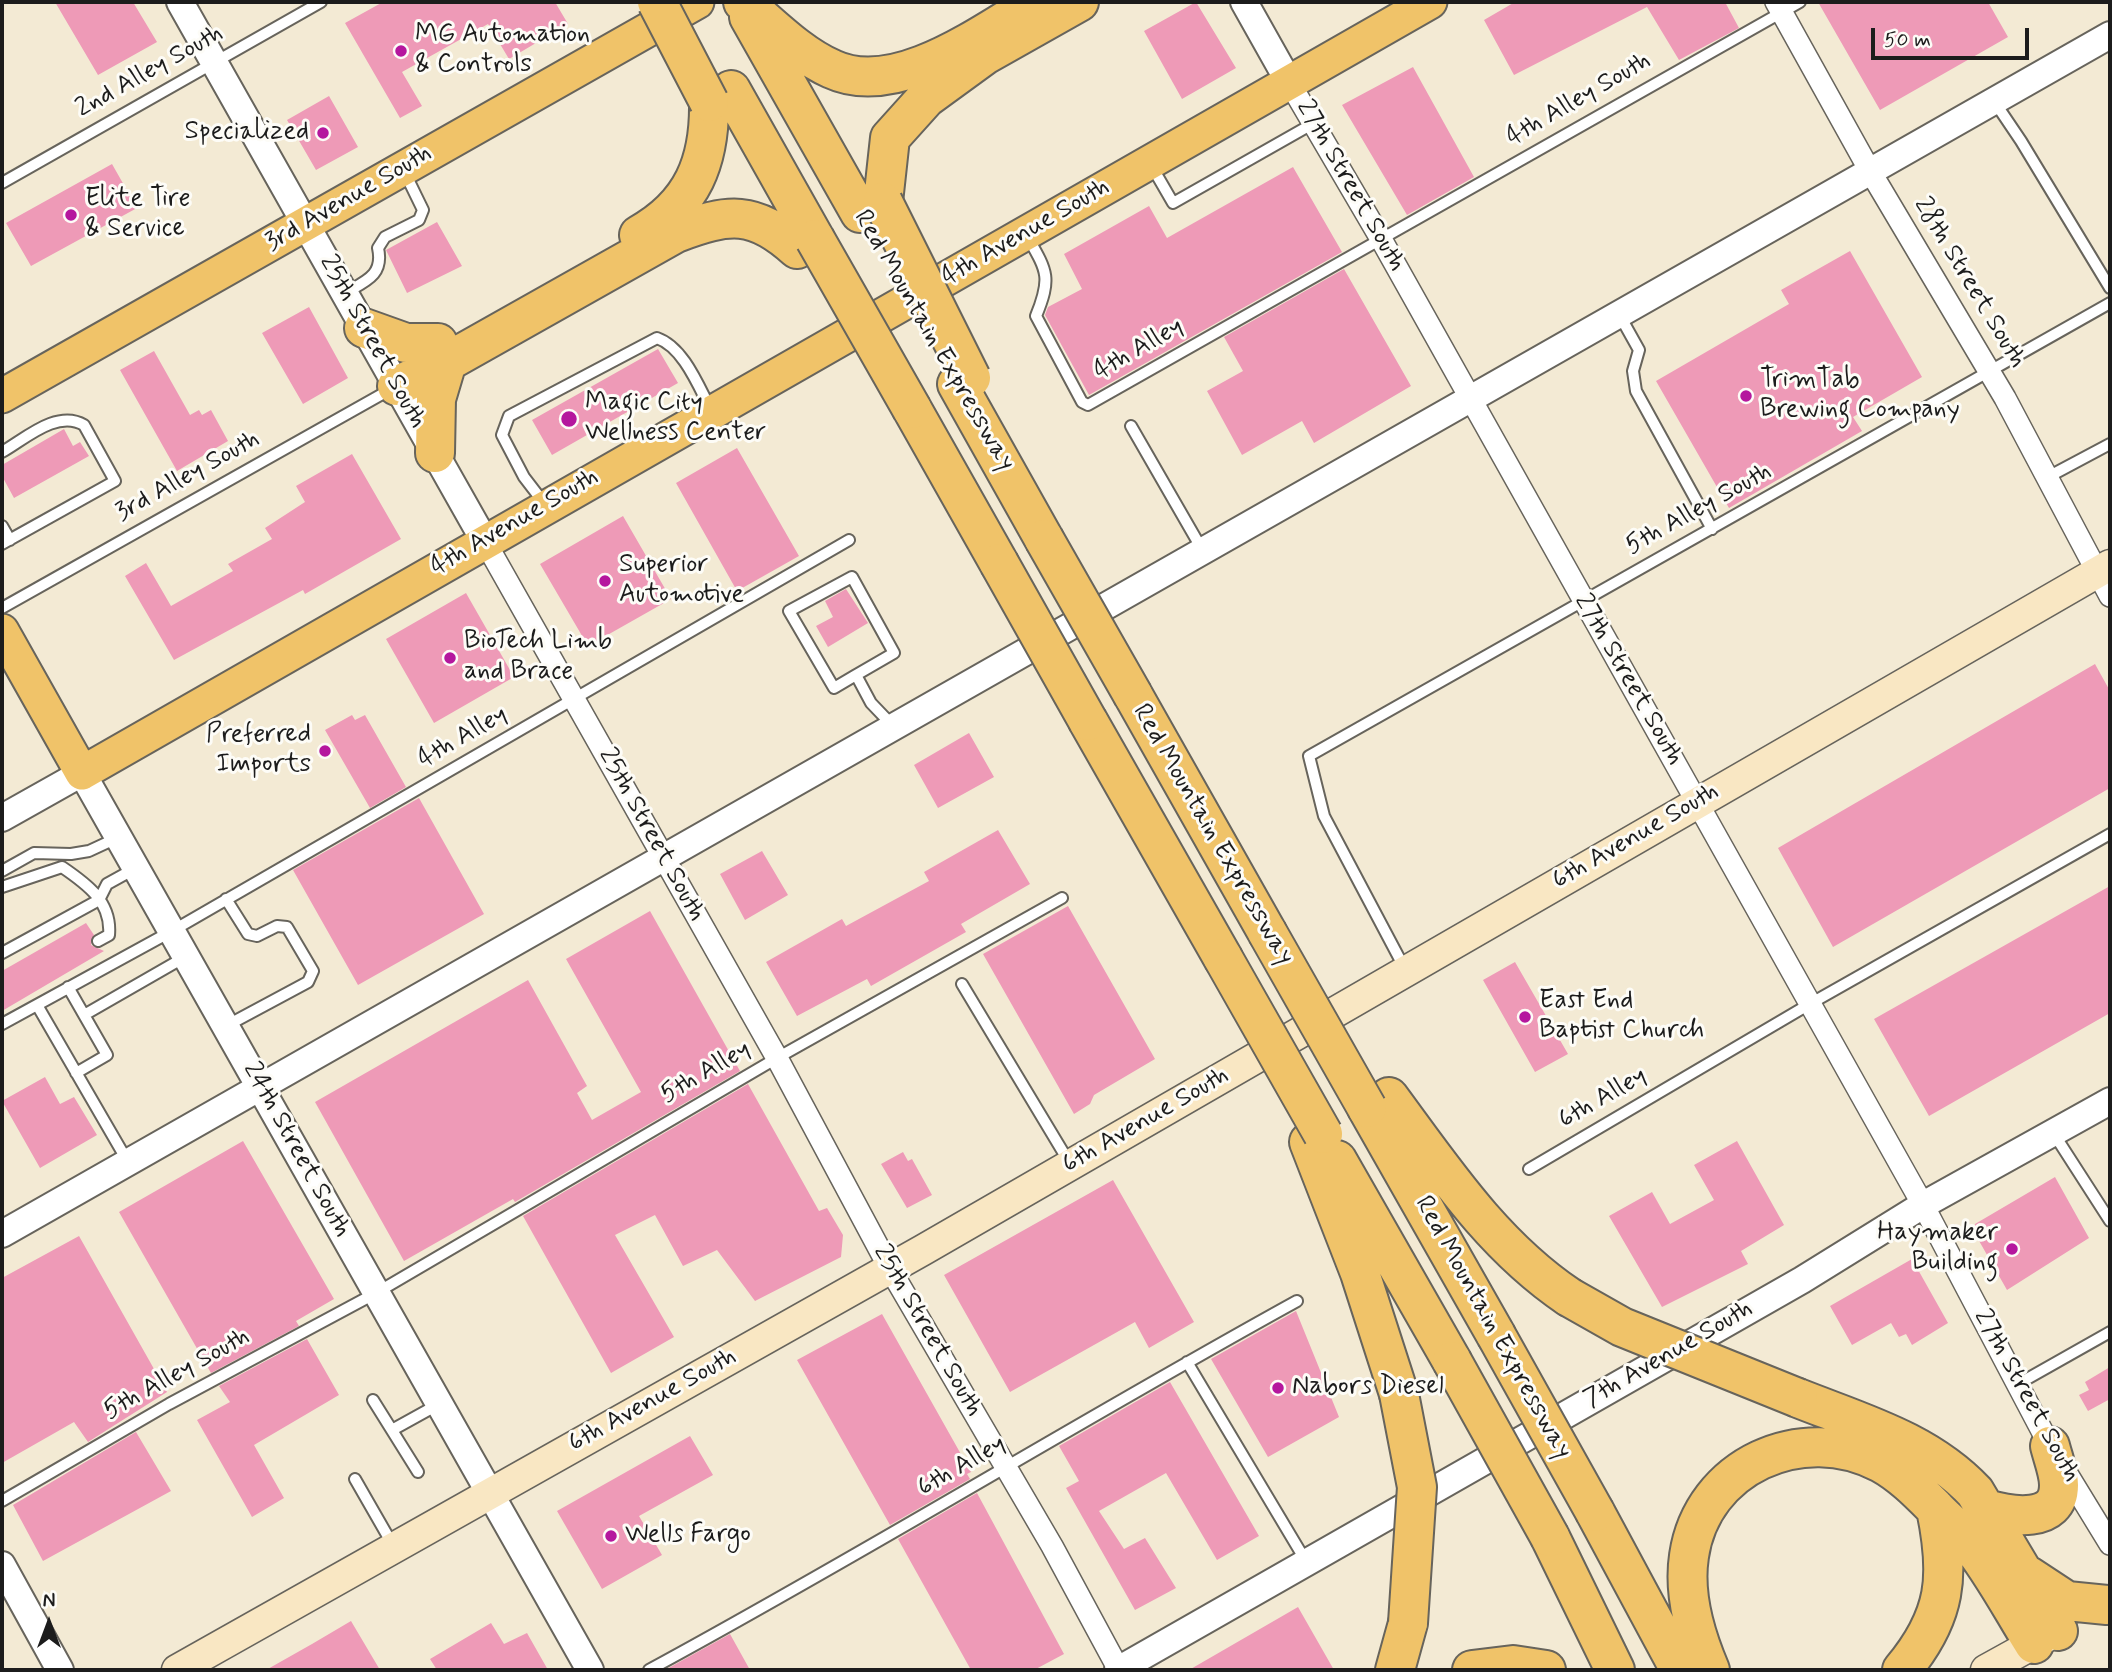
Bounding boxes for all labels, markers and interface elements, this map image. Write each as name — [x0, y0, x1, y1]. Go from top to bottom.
scale bar — [1874, 14, 2032, 58]
street label: 2nd Alley South — [71, 19, 229, 125]
place label: MG Automation & Controls — [415, 20, 590, 82]
text: 50 m — [1884, 26, 1931, 54]
marker: MG Automation & Controls — [393, 43, 409, 59]
street label: 4th Alley South — [1501, 46, 1657, 154]
street label: 27th Street South — [1288, 95, 1412, 277]
place label: Specialized — [185, 117, 309, 149]
marker: Specialized — [315, 125, 331, 141]
street label: 3rd Avenue South — [260, 139, 438, 259]
street label: 4th Avenue South — [936, 172, 1116, 294]
place label: Elite Tire & Service — [85, 184, 190, 246]
street label: 28th Street South — [1906, 192, 2032, 374]
street label: Red Mountain Expressway — [845, 205, 1021, 477]
marker: Elite Tire & Service — [63, 207, 79, 223]
street label: 25th Street South — [311, 250, 433, 434]
street label: 4th Alley — [1089, 312, 1189, 388]
place label: TrimTab Brewing Company — [1760, 365, 1960, 426]
place label: Magic City Wellness Center — [585, 388, 766, 450]
marker: TrimTab Brewing Company — [1738, 388, 1754, 404]
marker: Magic City Wellness Center — [559, 409, 579, 429]
street label: 3rd Alley South — [110, 425, 266, 529]
street label: 5th Alley South — [1620, 457, 1778, 563]
street label: 4th Avenue South — [425, 462, 605, 584]
place label: Superior Automotive — [619, 550, 744, 612]
marker: Superior Automotive — [597, 573, 613, 589]
street label: 27th Street South — [1566, 589, 1690, 771]
place label: BioTech Limb and Brace — [464, 627, 612, 688]
marker: BioTech Limb and Brace — [442, 650, 458, 666]
street label: Red Mountain Expressway — [1124, 699, 1300, 971]
street label: 4th Alley — [413, 700, 513, 776]
place label: Preferred Imports — [206, 720, 311, 782]
marker: Preferred Imports — [317, 743, 333, 759]
street label: 25th Street South — [590, 743, 712, 927]
street label: 6th Avenue South — [1547, 777, 1725, 897]
place label: East End Baptist Church — [1539, 986, 1704, 1048]
marker: East End Baptist Church — [1517, 1009, 1533, 1025]
street label: 5th Alley — [655, 1035, 757, 1111]
street label: 24th Street South — [235, 1057, 357, 1243]
street label: 6th Avenue South — [1057, 1061, 1235, 1181]
street label: 6th Alley — [1553, 1061, 1653, 1137]
street label: Red Mountain Expressway — [1407, 1191, 1577, 1465]
place label: Haymaker Building — [1877, 1218, 1998, 1280]
street label: 25th Street South — [865, 1239, 989, 1423]
marker: Haymaker Building — [2004, 1241, 2020, 1257]
street label: 7th Avenue South — [1579, 1294, 1759, 1416]
street label: 27th Street South — [1966, 1304, 2086, 1488]
street label: 5th Alley South — [98, 1322, 256, 1428]
street label: 6th Avenue South — [564, 1342, 742, 1460]
place label: Nabors Diesel — [1292, 1372, 1444, 1404]
marker: Nabors Diesel — [1270, 1380, 1286, 1396]
street label: 6th Alley — [912, 1429, 1012, 1505]
place label: Wells Fargo — [625, 1520, 751, 1552]
marker: Wells Fargo — [603, 1528, 619, 1544]
north arrow — [14, 1588, 84, 1658]
text: N — [43, 1589, 55, 1614]

